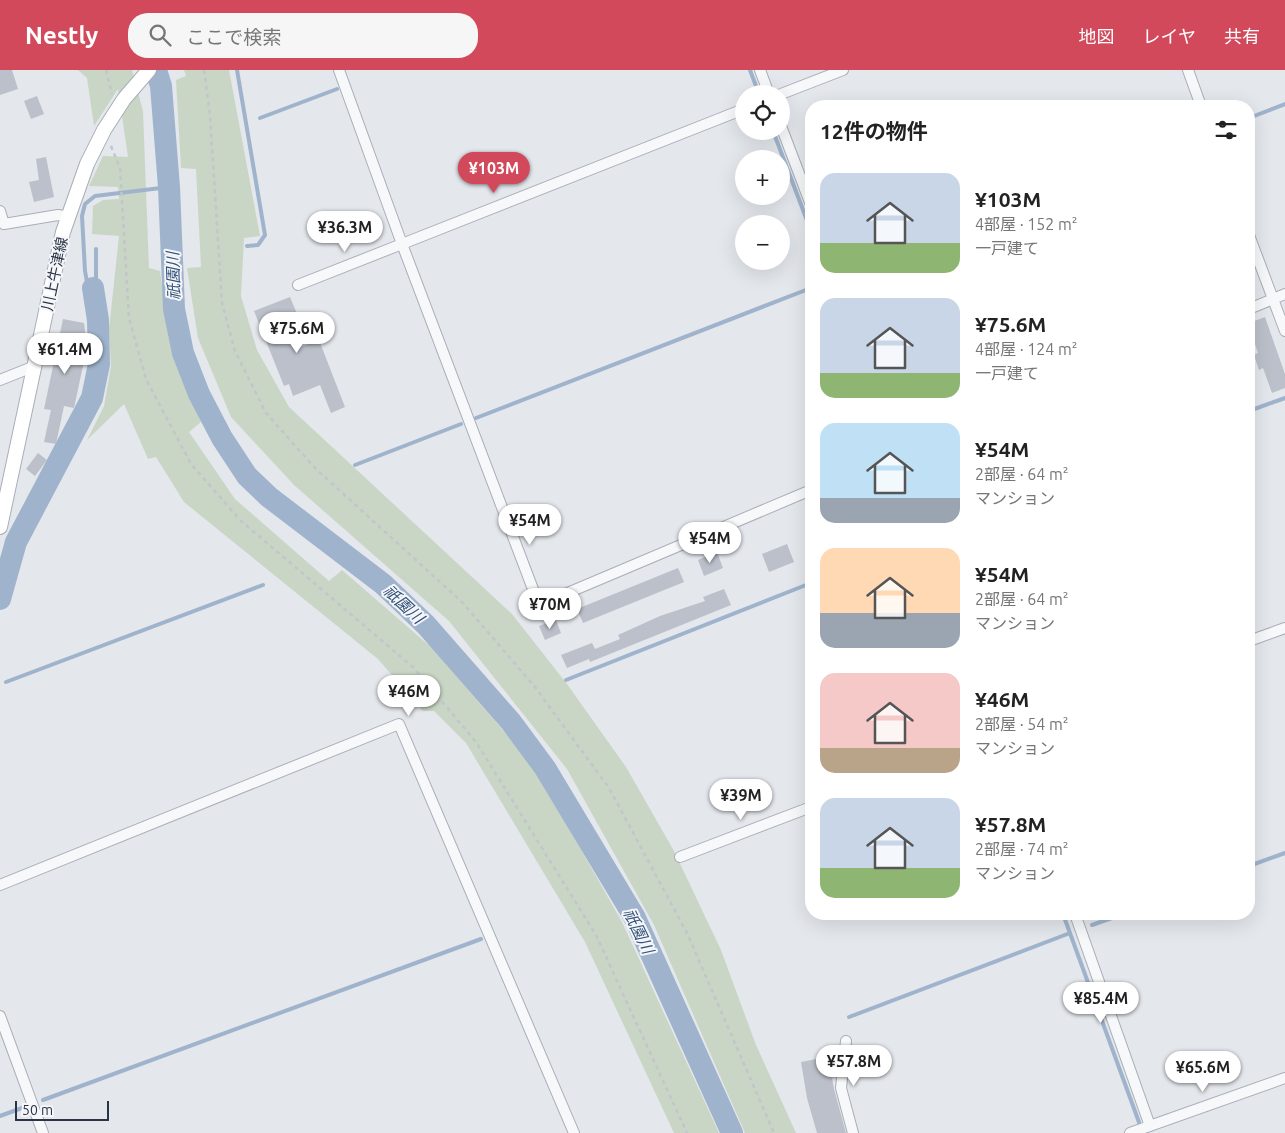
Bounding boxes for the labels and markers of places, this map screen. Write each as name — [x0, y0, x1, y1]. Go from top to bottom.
pin: ¥103M — [459, 152, 529, 194]
pin: ¥36.3M — [304, 210, 386, 253]
pin: ¥75.6M — [256, 312, 338, 354]
pin: ¥61.4M — [24, 332, 106, 375]
pin: ¥54M — [500, 504, 560, 546]
pin: ¥54M — [680, 522, 740, 564]
pin: ¥70M — [520, 588, 580, 630]
pin: ¥46M — [379, 674, 439, 717]
pin: ¥39M — [711, 778, 771, 821]
pin: ¥85.4M — [1060, 982, 1142, 1024]
pin: ¥57.8M — [813, 1044, 895, 1087]
pin: ¥65.6M — [1162, 1050, 1244, 1093]

